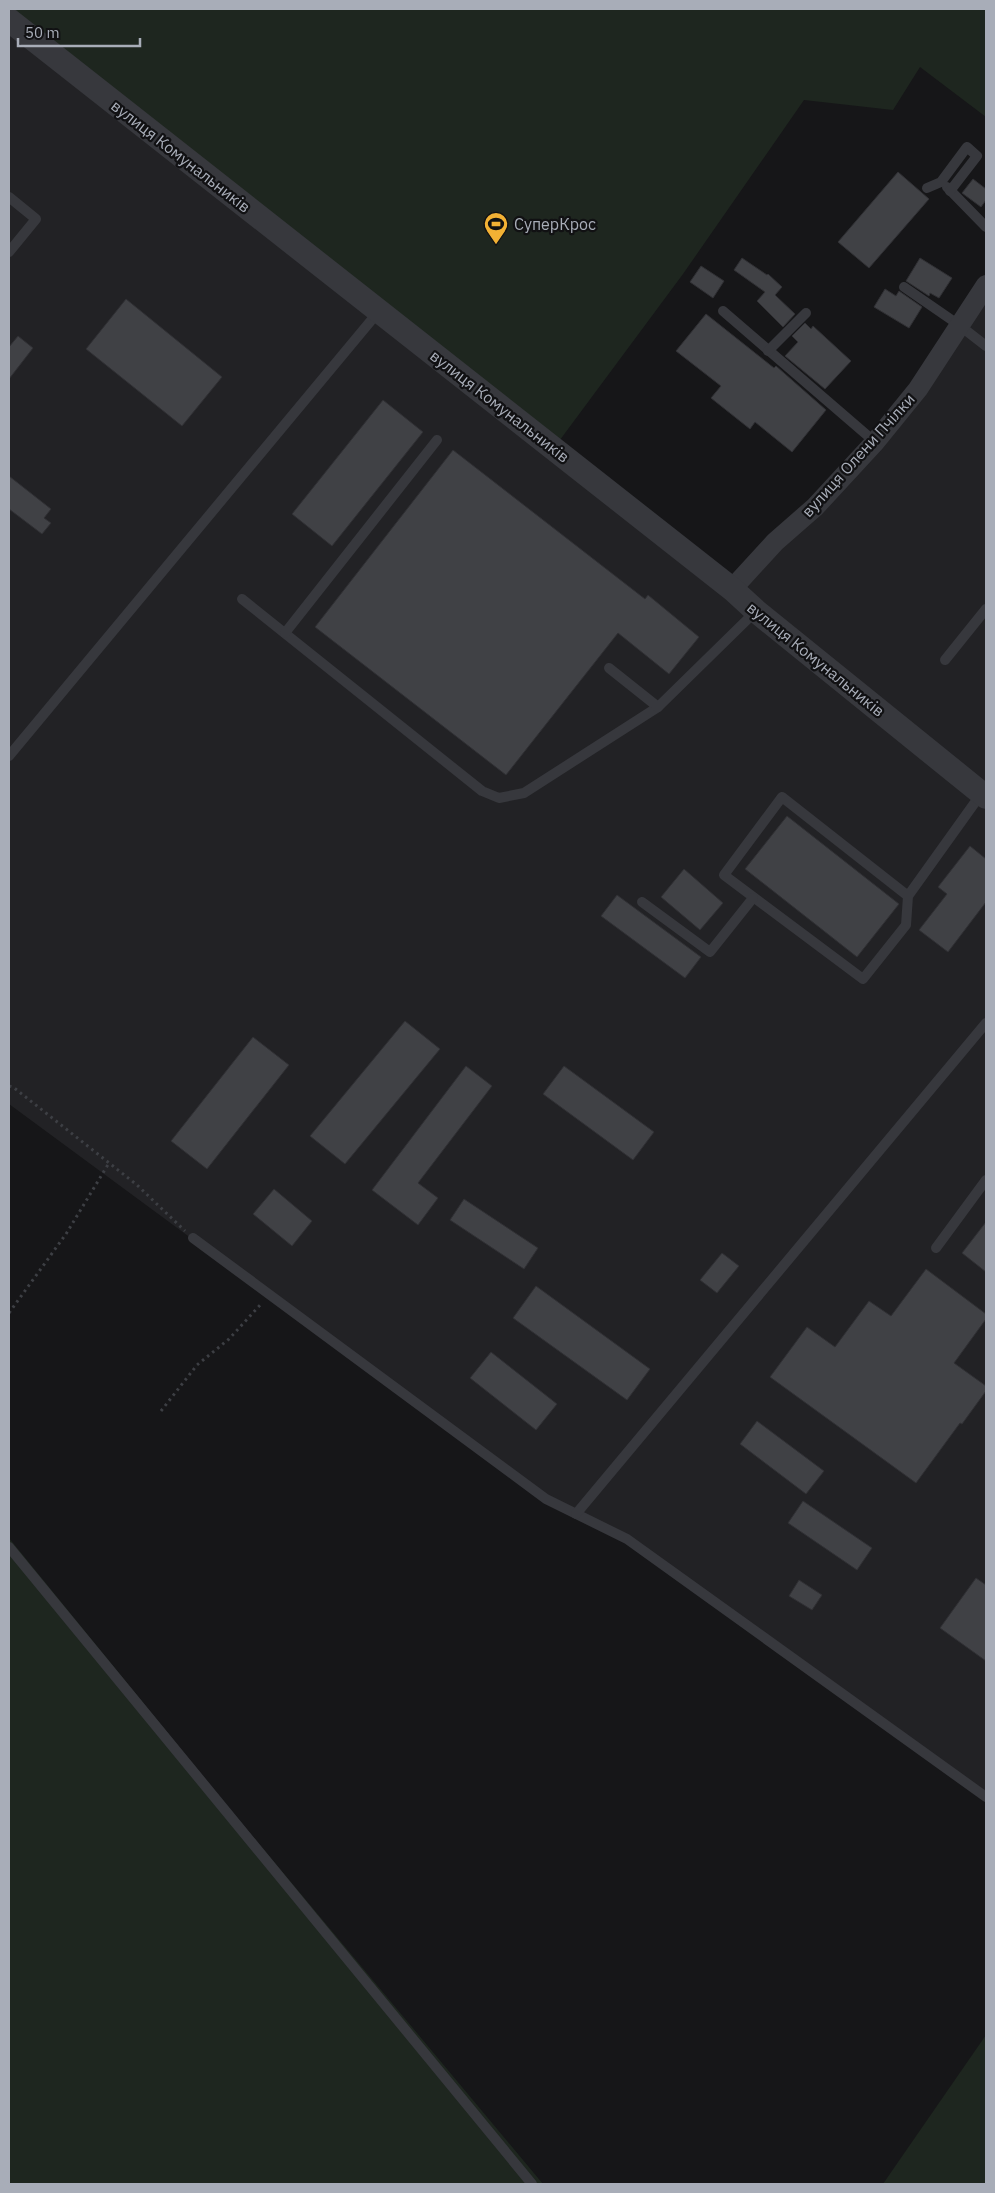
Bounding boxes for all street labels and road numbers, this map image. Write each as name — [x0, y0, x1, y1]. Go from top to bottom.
street label: вулиця Комунальників — [107, 95, 255, 217]
street label: вулиця Комунальників — [426, 345, 574, 467]
street label: вулиця Олени Пчілки — [797, 389, 919, 521]
street label: вулиця Комунальників — [743, 597, 889, 721]

